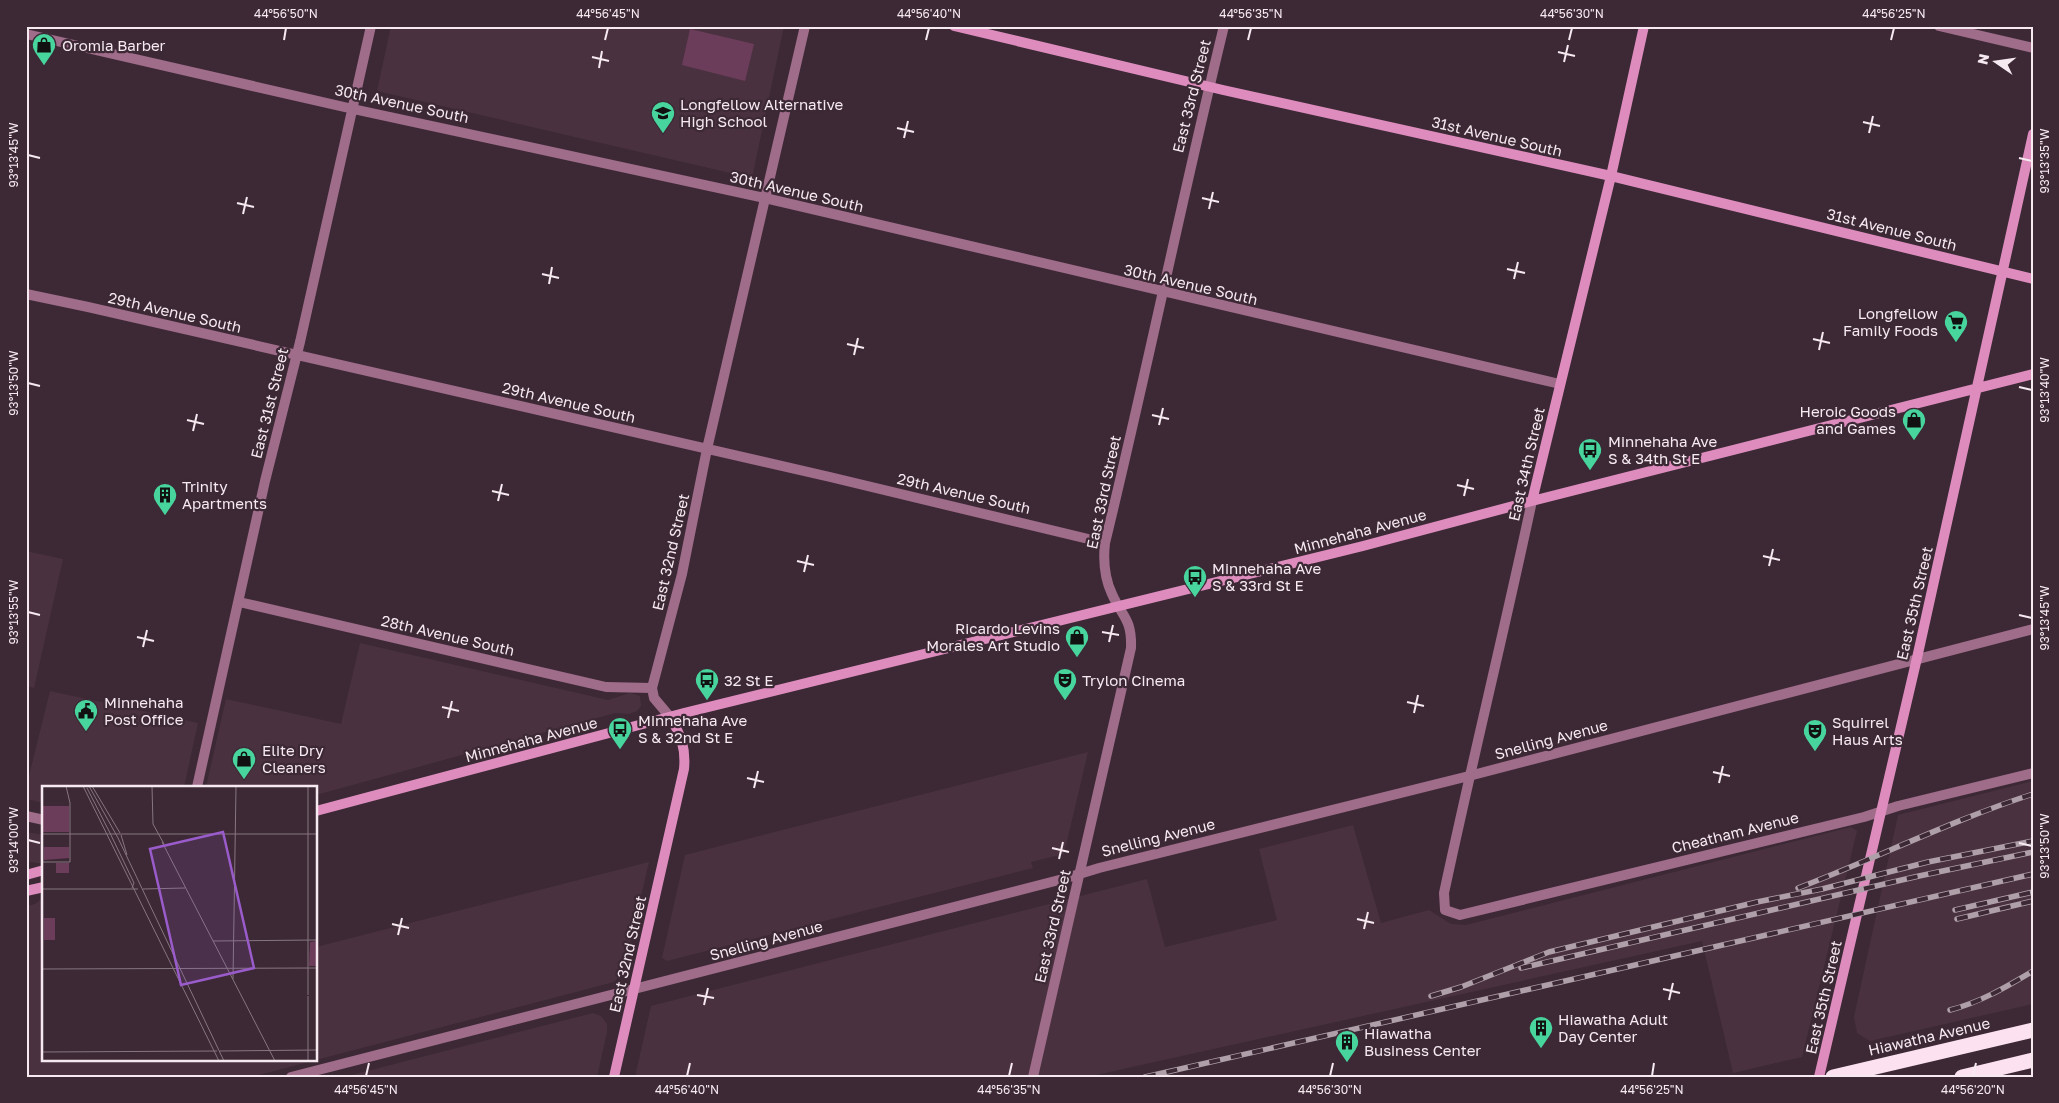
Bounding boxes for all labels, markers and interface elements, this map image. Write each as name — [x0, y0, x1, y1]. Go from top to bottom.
text: 44°56'50"N — [254, 6, 318, 21]
text: 44°56'45"N — [576, 6, 640, 21]
text: 44°56'40"N — [897, 6, 961, 21]
text: 44°56'35"N — [1219, 6, 1283, 21]
text: 44°56'30"N — [1540, 6, 1604, 21]
text: 44°56'25"N — [1862, 6, 1926, 21]
shop icon: Oromia Barber — [31, 32, 57, 66]
place label: Oromia Barber — [62, 36, 166, 54]
street label: East 33rd Street — [1168, 38, 1214, 154]
north arrow — [1972, 38, 2022, 88]
text: N — [1973, 52, 1992, 66]
street label: 30th Avenue South — [333, 80, 471, 126]
place label: Longfellow Alternative High School — [680, 95, 844, 130]
school or university icon: Longfellow Alternative High School — [650, 100, 676, 134]
street label: 31st Avenue South — [1430, 112, 1564, 160]
text: 93°13'45"W — [6, 122, 21, 188]
text: 93°13'35"W — [2037, 128, 2052, 193]
street label: 30th Avenue South — [728, 167, 866, 215]
street label: 31st Avenue South — [1825, 204, 1959, 254]
street label: 30th Avenue South — [1122, 260, 1260, 308]
street label: 29th Avenue South — [107, 288, 243, 336]
place label: Longfellow Family Foods — [1843, 304, 1938, 339]
supermarket icon: Longfellow Family Foods — [1943, 309, 1969, 343]
street label: East 31st Street — [247, 346, 291, 460]
text: 93°13'50"W — [6, 350, 21, 416]
text: 93°13'40"W — [2037, 357, 2052, 423]
street label: 29th Avenue South — [501, 378, 637, 426]
place label: Heroic Goods and Games — [1800, 402, 1896, 437]
street label: East 34th Street — [1504, 405, 1548, 523]
shop icon: Heroic Goods and Games — [1901, 407, 1927, 441]
place label: Minnehaha Ave S & 34th St E — [1608, 432, 1717, 467]
street label: East 33rd Street — [1082, 433, 1124, 551]
bus stop icon: Minnehaha Ave S & 34th St E — [1577, 437, 1603, 471]
street label: 29th Avenue South — [896, 469, 1032, 517]
place label: Trinity Apartments — [182, 477, 267, 512]
building icon: Trinity Apartments — [152, 482, 178, 516]
street label: East 32nd Street — [648, 492, 692, 612]
street label: Minnehaha Avenue — [1292, 505, 1428, 557]
street label: East 35th Street — [1892, 544, 1936, 662]
place label: Minnehaha Ave S & 33rd St E — [1212, 559, 1321, 594]
bus stop icon: Minnehaha Ave S & 33rd St E — [1182, 564, 1208, 598]
text: 93°13'55"W — [6, 579, 21, 644]
text: 93°13'45"W — [2037, 585, 2052, 651]
street label: 28th Avenue South — [380, 611, 516, 659]
place label: Ricardo Levins Morales Art Studio — [926, 619, 1060, 654]
shop icon: Ricardo Levins Morales Art Studio — [1064, 624, 1090, 658]
bus stop icon: 32 St E — [694, 667, 720, 701]
theatre icon: Trylon Cinema — [1052, 667, 1078, 701]
place label: 32 St E — [724, 671, 773, 689]
place label: Trylon Cinema — [1082, 671, 1185, 689]
place label: Minnehaha Post Office — [104, 693, 184, 728]
public building icon: Minnehaha Post Office — [73, 698, 99, 732]
place label: Minnehaha Ave S & 32nd St E — [638, 711, 747, 746]
street label: Minnehaha Avenue — [463, 713, 599, 765]
place label: Squirrel Haus Arts — [1832, 713, 1903, 748]
street label: Snelling Avenue — [1493, 715, 1610, 763]
bus stop icon: Minnehaha Ave S & 32nd St E — [607, 716, 633, 750]
theatre icon: Squirrel Haus Arts — [1802, 718, 1828, 752]
place label: Elite Dry Cleaners — [262, 741, 326, 776]
shop icon: Elite Dry Cleaners — [231, 746, 257, 780]
inset map — [42, 786, 318, 1060]
text: 93°14'00"W — [6, 806, 21, 873]
street label: Cheatham Avenue — [1670, 807, 1801, 856]
text: 93°13'50"W — [2037, 813, 2052, 879]
street label: Snelling Avenue — [1099, 814, 1217, 860]
street label: East 33rd Street — [1030, 868, 1074, 984]
street label: East 32nd Street — [605, 894, 649, 1014]
street label: Snelling Avenue — [708, 916, 825, 964]
street label: East 35th Street — [1801, 938, 1845, 1056]
place label: Hiawatha Adult Day Center — [1558, 1010, 1668, 1045]
street label: Hiawatha Avenue — [1866, 1013, 1992, 1059]
building icon: Hiawatha Adult Day Center — [1528, 1015, 1554, 1049]
place label: Hiawatha Business Center — [1364, 1024, 1481, 1059]
building icon: Hiawatha Business Center — [1334, 1029, 1360, 1063]
text: 44°56'45"N — [334, 1082, 398, 1097]
text: 44°56'40"N — [655, 1082, 719, 1097]
text: 44°56'35"N — [977, 1082, 1041, 1097]
text: 44°56'30"N — [1298, 1082, 1362, 1097]
text: 44°56'25"N — [1620, 1082, 1684, 1097]
text: 44°56'20"N — [1941, 1082, 2005, 1097]

